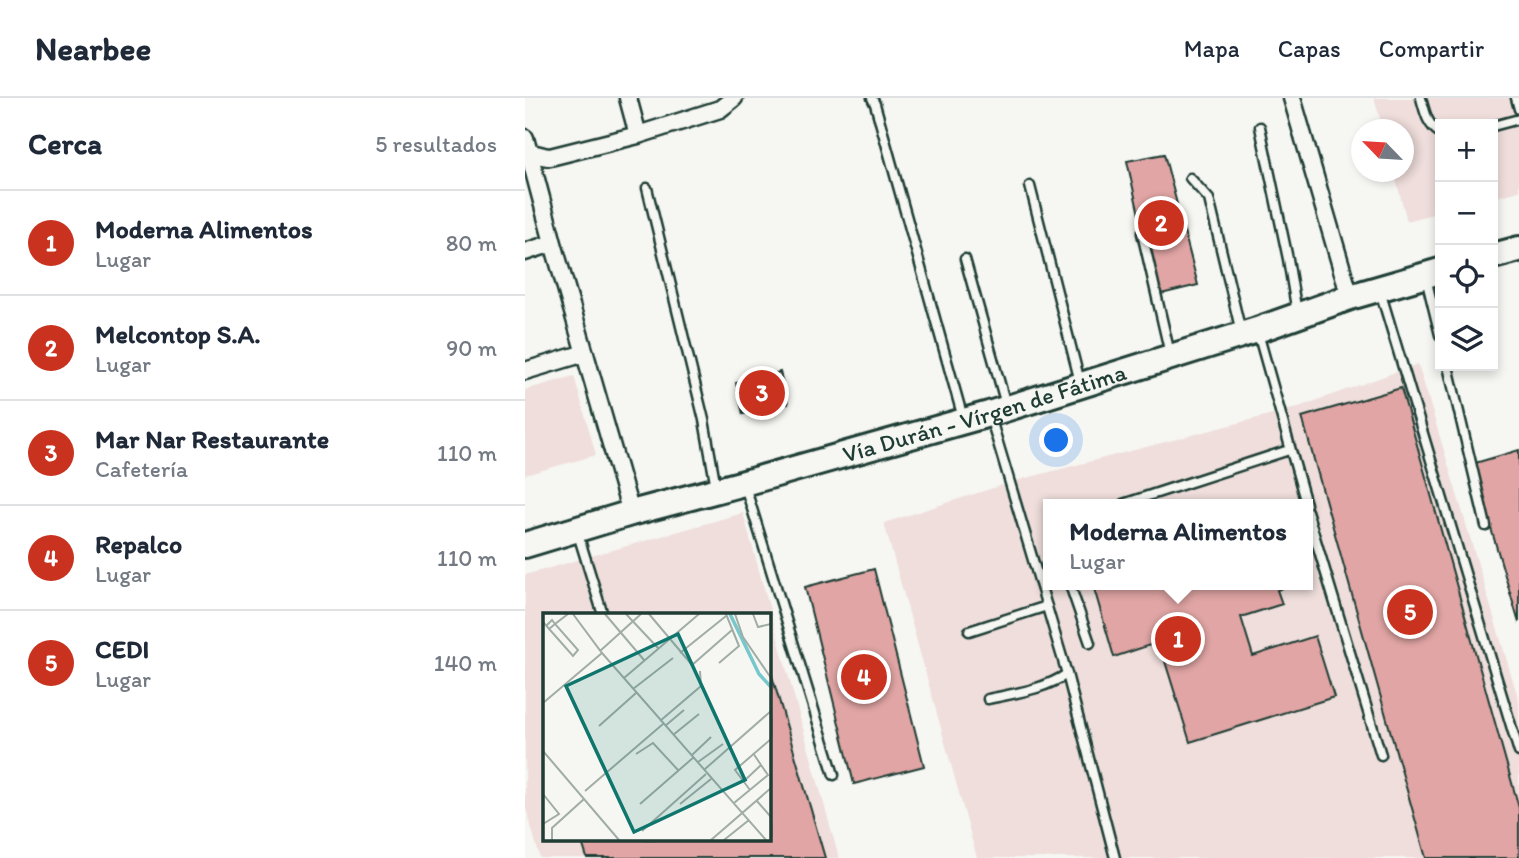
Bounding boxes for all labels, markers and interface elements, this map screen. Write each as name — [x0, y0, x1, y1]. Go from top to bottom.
text: Nearbee — [35, 29, 151, 68]
text: Mapa — [1184, 34, 1240, 63]
text: Capas — [1278, 34, 1341, 63]
text: Compartir — [1379, 34, 1484, 63]
north arrow — [1351, 119, 1414, 182]
map controls — [1435, 119, 1498, 371]
button: + — [1435, 119, 1498, 182]
text: Cerca — [28, 125, 102, 162]
text: 5 resultados — [375, 130, 497, 158]
button: − — [1435, 182, 1498, 245]
pin: 2 — [1138, 197, 1184, 249]
text: Moderna Alimentos — [95, 213, 313, 245]
text: 1 — [46, 229, 56, 257]
text: 80 m — [446, 229, 497, 257]
text: Lugar — [95, 245, 151, 273]
button: locate — [1435, 245, 1498, 308]
button: layers — [1435, 308, 1498, 371]
text: Melcontop S.A. — [95, 318, 261, 350]
text: 2 — [45, 334, 57, 362]
text: 90 m — [446, 334, 497, 362]
text: Lugar — [95, 350, 151, 378]
street label: Vía Durán - Vírgen de Fátima — [839, 357, 1130, 469]
pin: 3 — [739, 367, 785, 419]
text: Mar Nar Restaurante — [95, 423, 329, 455]
your location — [1039, 423, 1073, 457]
text: 3 — [45, 439, 57, 467]
text: 110 m — [437, 439, 497, 467]
text: Cafetería — [95, 455, 188, 483]
popup — [1043, 499, 1313, 590]
text: Moderna Alimentos — [1069, 515, 1287, 547]
text: Repalco — [95, 528, 182, 560]
text: 4 — [44, 544, 58, 572]
text: 110 m — [437, 544, 497, 572]
text: Lugar — [1069, 547, 1125, 575]
text: Lugar — [95, 560, 151, 588]
pin: 5 — [1387, 586, 1433, 638]
inset map — [543, 613, 770, 840]
pin: 1 — [1155, 613, 1201, 665]
text: CEDI — [95, 633, 149, 665]
text: 5 — [45, 649, 57, 677]
text: 140 m — [434, 649, 497, 677]
pin: 4 — [841, 651, 887, 703]
text: Lugar — [95, 665, 151, 693]

